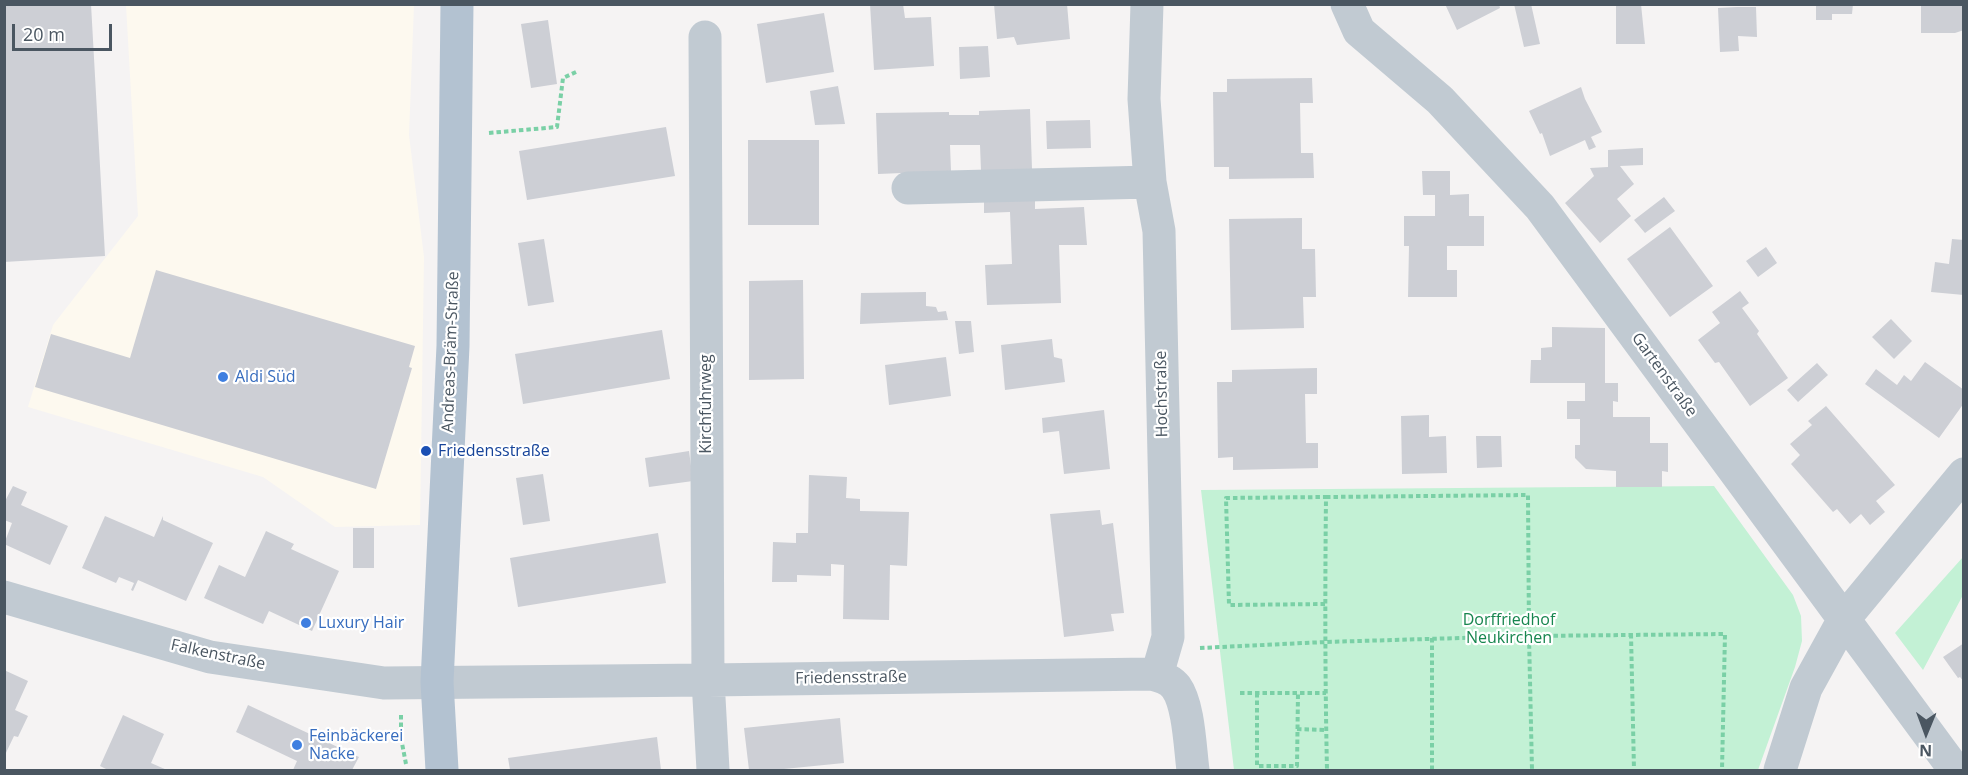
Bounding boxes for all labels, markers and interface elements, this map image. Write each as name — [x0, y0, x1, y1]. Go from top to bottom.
scale bar — [15, 12, 116, 50]
text: 20 m — [23, 22, 65, 46]
street label: Andreas-Bräm-Straße — [439, 271, 463, 433]
street label: Gartenstraße — [1627, 329, 1701, 421]
street label: Hochstraße — [1152, 351, 1172, 437]
street label: Kirchfuhrweg — [696, 354, 716, 454]
place label: Aldi Süd — [235, 367, 296, 387]
marker: Aldi Süd — [216, 370, 230, 384]
place label: Friedensstraße — [438, 441, 550, 461]
marker: Friedensstraße — [419, 444, 433, 458]
park label: Dorffriedhof Neukirchen — [1463, 610, 1555, 648]
place label: Luxury Hair — [318, 613, 404, 633]
marker: Luxury Hair — [299, 616, 313, 630]
street label: Falkenstraße — [169, 636, 267, 674]
street label: Friedensstraße — [795, 667, 907, 689]
north arrow — [1896, 703, 1956, 763]
place label: Feinbäckerei Nacke — [309, 726, 403, 764]
marker: Feinbäckerei Nacke — [290, 738, 304, 752]
text: N — [1919, 740, 1932, 762]

